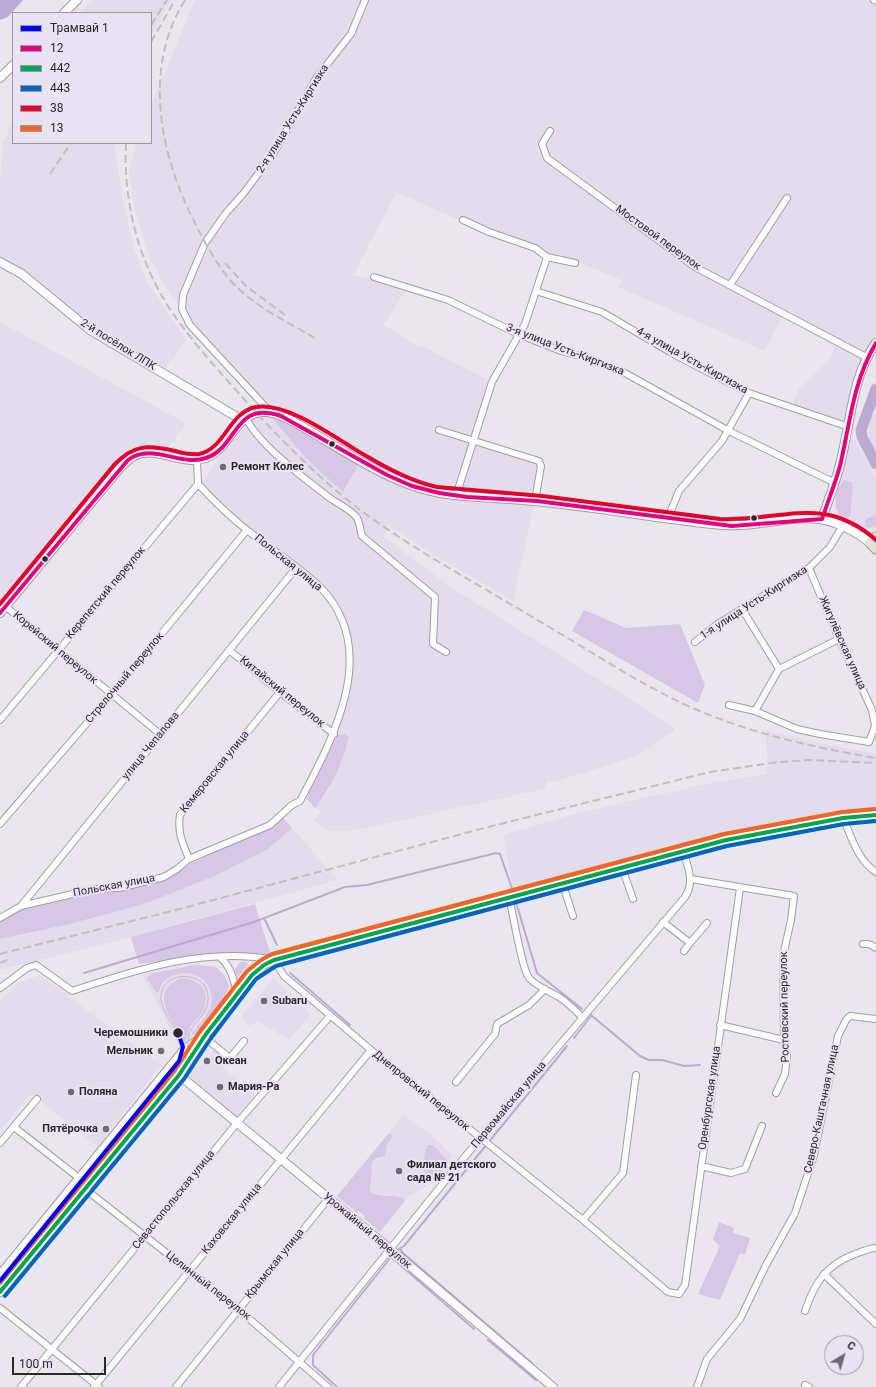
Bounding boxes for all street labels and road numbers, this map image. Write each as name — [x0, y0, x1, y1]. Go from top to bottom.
street label: 2-я улица Усть-Киргизка — [254, 62, 332, 176]
street label: Мостовой переулок — [613, 203, 703, 273]
street label: 2-й посёлок ЛПК — [78, 316, 158, 374]
street label: 3-я улица Усть-Киргизка — [504, 321, 626, 379]
street label: 4-я улица Усть-Киргизка — [634, 325, 750, 397]
street label: Польская улица — [252, 532, 324, 594]
street label: Керепетский переулок — [63, 544, 149, 642]
street label: 1-я улица Усть-Киргизка — [698, 563, 810, 643]
street label: Жигулёвская улица — [815, 594, 869, 692]
street label: Корейский переулок — [10, 609, 100, 687]
street label: Стрелочный переулок — [83, 630, 167, 726]
street label: Китайский переулок — [237, 654, 327, 730]
street label: улица Чепалова — [120, 709, 182, 783]
street label: Кемеровская улица — [178, 728, 252, 816]
street label: Польская улица — [72, 872, 156, 900]
street label: Ростовский переулок — [777, 951, 793, 1063]
street label: Северо-Каштачная улица — [802, 1044, 842, 1174]
street label: Оренбургская улица — [696, 1045, 724, 1151]
street label: Днепровский переулок — [370, 1048, 472, 1134]
street label: Первомайская улица — [469, 1059, 549, 1151]
street label: Севастопольская улица — [130, 1148, 218, 1252]
street label: Каховская улица — [199, 1181, 265, 1257]
street label: Урожайный переулок — [320, 1190, 414, 1272]
street label: Крымская улица — [243, 1226, 307, 1302]
street label: Целинный переулок — [163, 1249, 253, 1323]

